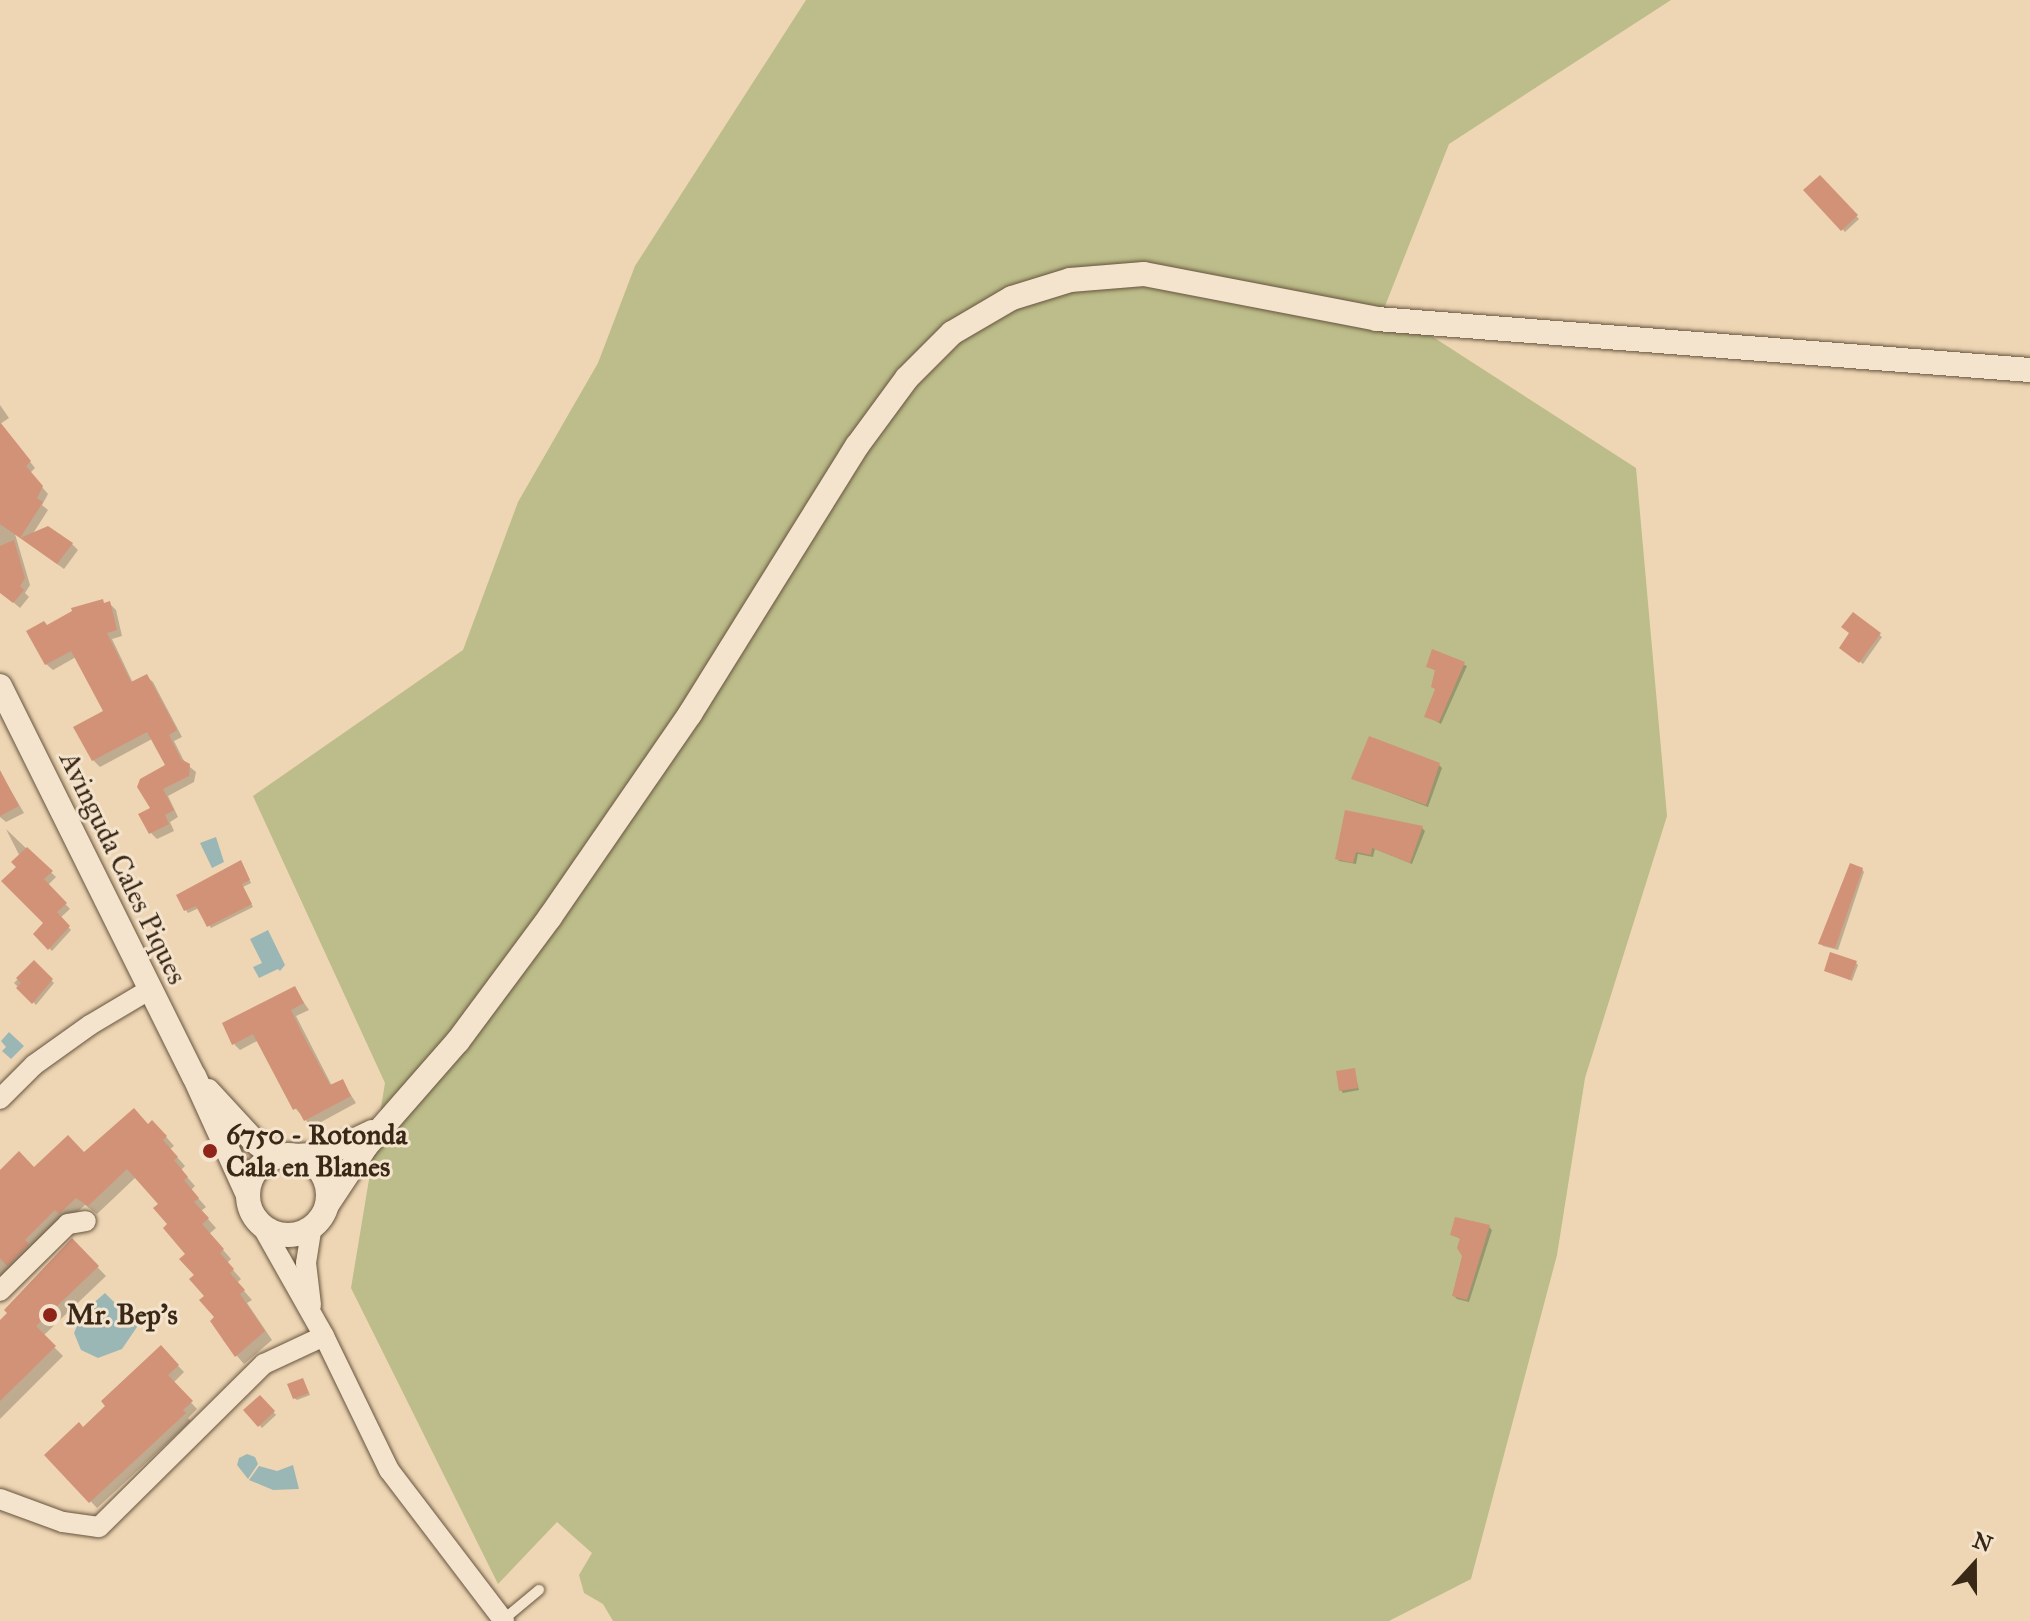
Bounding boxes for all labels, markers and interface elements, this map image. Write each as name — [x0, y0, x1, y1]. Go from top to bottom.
street label: Avinguda Cales Piques — [52, 746, 194, 990]
place label: 6750 - Rotonda Cala en Blanes — [226, 1118, 407, 1184]
marker: 6750 - Rotonda Cala en Blanes — [201, 1142, 219, 1160]
place label: Mr. Bep's — [66, 1298, 178, 1332]
marker: Mr. Bep's — [41, 1306, 59, 1324]
north arrow — [1934, 1525, 2014, 1605]
text: N — [1969, 1526, 1996, 1558]

